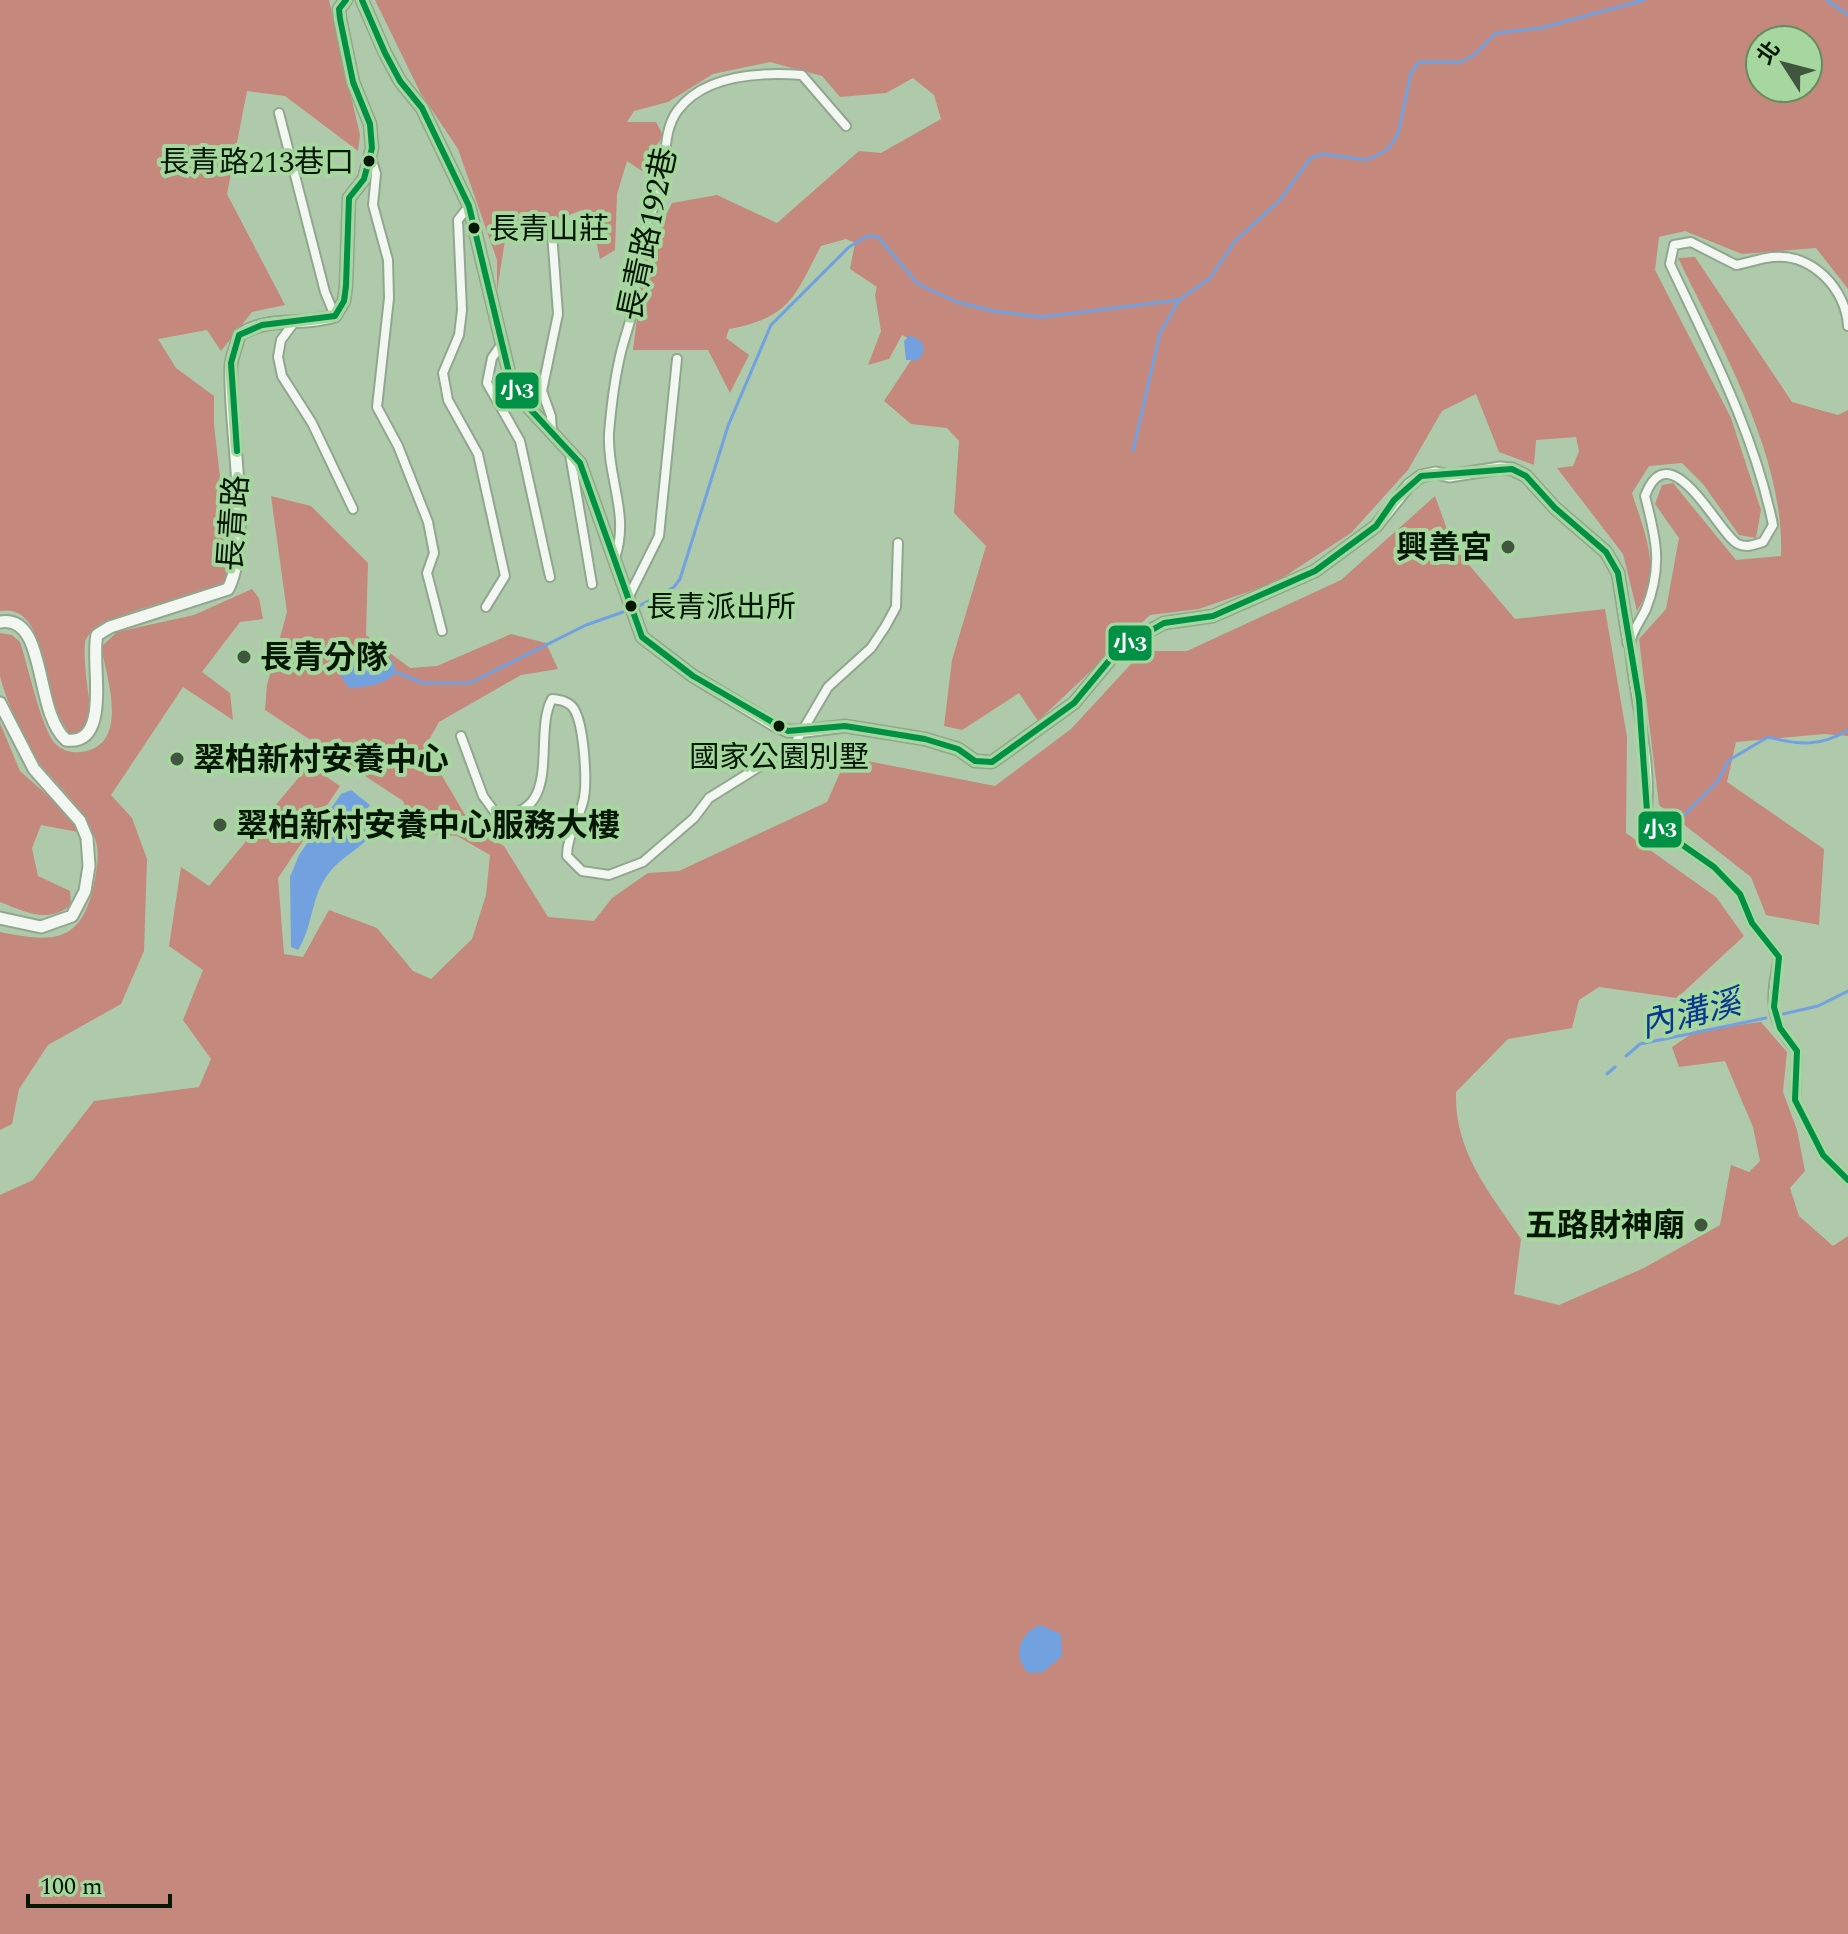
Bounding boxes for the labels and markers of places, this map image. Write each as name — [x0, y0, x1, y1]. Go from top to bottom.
place label: 長青路213巷口 — [159, 140, 354, 186]
marker: 長青路213巷口 — [361, 153, 377, 169]
place label: 長青山莊 — [489, 207, 609, 253]
marker: 長青山莊 — [466, 220, 482, 236]
place label: 興善宮 — [1396, 524, 1492, 573]
marker: 興善宮 — [1499, 538, 1517, 556]
place label: 長青派出所 — [646, 585, 796, 631]
marker: 長青派出所 — [623, 598, 639, 614]
place label: 長青分隊 — [260, 634, 388, 683]
marker: 長青分隊 — [235, 648, 253, 666]
marker: 國家公園別墅 — [771, 718, 787, 734]
place label: 國家公園別墅 — [689, 735, 869, 781]
place label: 翠柏新村安養中心 — [193, 736, 449, 785]
marker: 翠柏新村安養中心 — [168, 750, 186, 768]
place label: 翠柏新村安養中心服務大樓 — [236, 802, 620, 851]
marker: 翠柏新村安養中心服務大樓 — [211, 816, 229, 834]
place label: 五路財神廟 — [1525, 1202, 1685, 1251]
marker: 五路財神廟 — [1692, 1216, 1710, 1234]

